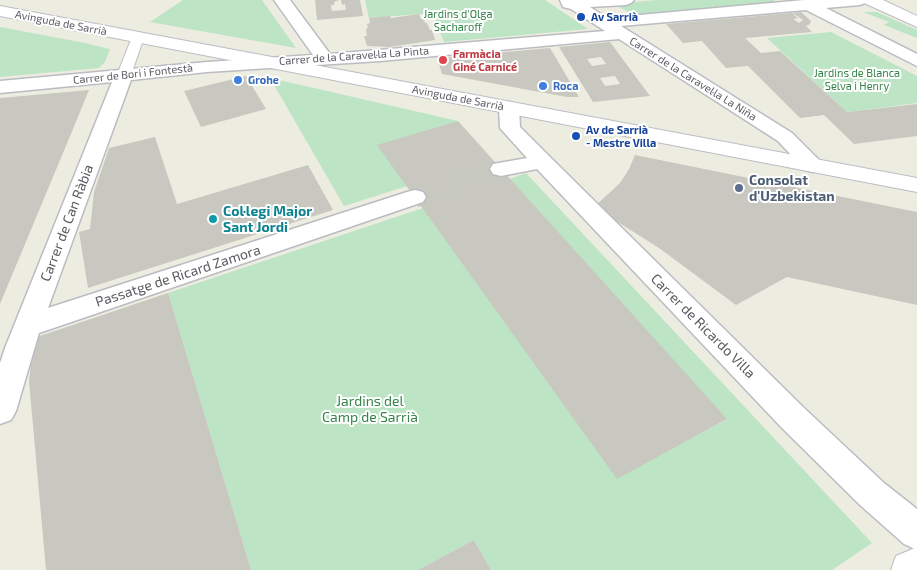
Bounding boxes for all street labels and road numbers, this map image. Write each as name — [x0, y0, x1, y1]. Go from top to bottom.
street label: Avinguda de Sarrià — [14, 8, 108, 38]
street label: Carrer de la Caravel·la La Niña — [627, 34, 759, 124]
street label: Carrer de la Caravel·la La Pinta — [278, 44, 430, 68]
street label: Carrer de Bori i Fontestà — [72, 61, 194, 87]
street label: Avinguda de Sarrià — [411, 83, 505, 113]
street label: Carrer de Can Ràbia — [37, 162, 97, 284]
street label: Passatge de Ricard Zamora — [93, 241, 263, 311]
street label: Carrer de Ricardo Villa — [647, 270, 759, 382]

